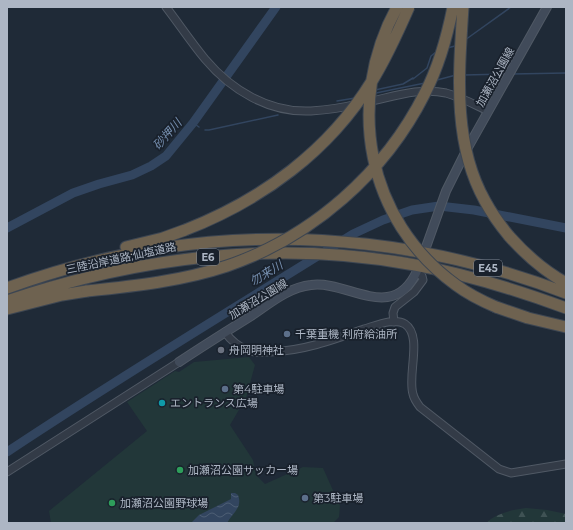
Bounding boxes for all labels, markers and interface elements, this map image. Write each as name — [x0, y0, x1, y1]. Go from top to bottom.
street label: 加瀬沼公園線 — [473, 45, 517, 109]
water label: 砂押川 — [149, 114, 186, 152]
street label: 三陸沿岸道路;仙塩道路 — [65, 239, 177, 277]
road number: E6 — [197, 249, 219, 265]
water label: 勿来川 — [247, 256, 287, 289]
road number: E45 — [474, 260, 502, 276]
street label: 加瀬沼公園線 — [226, 276, 290, 322]
place label: 千葉重機 利府給油所 — [295, 327, 398, 341]
marker: 千葉重機 利府給油所 — [282, 329, 292, 339]
place label: 舟岡明神社 — [229, 343, 284, 357]
marker: 舟岡明神社 — [216, 345, 226, 355]
place label: 第4駐車場 — [233, 382, 284, 396]
marker: 第4駐車場 — [220, 384, 230, 394]
place label: エントランス広場 — [170, 396, 258, 410]
marker: エントランス広場 — [157, 398, 167, 408]
place label: 加瀬沼公園サッカー場 — [188, 463, 298, 477]
marker: 加瀬沼公園サッカー場 — [175, 465, 185, 475]
place label: 第3駐車場 — [313, 491, 363, 505]
marker: 第3駐車場 — [300, 493, 310, 503]
place label: 加瀬沼公園野球場 — [120, 496, 208, 510]
marker: 加瀬沼公園野球場 — [107, 498, 117, 508]

